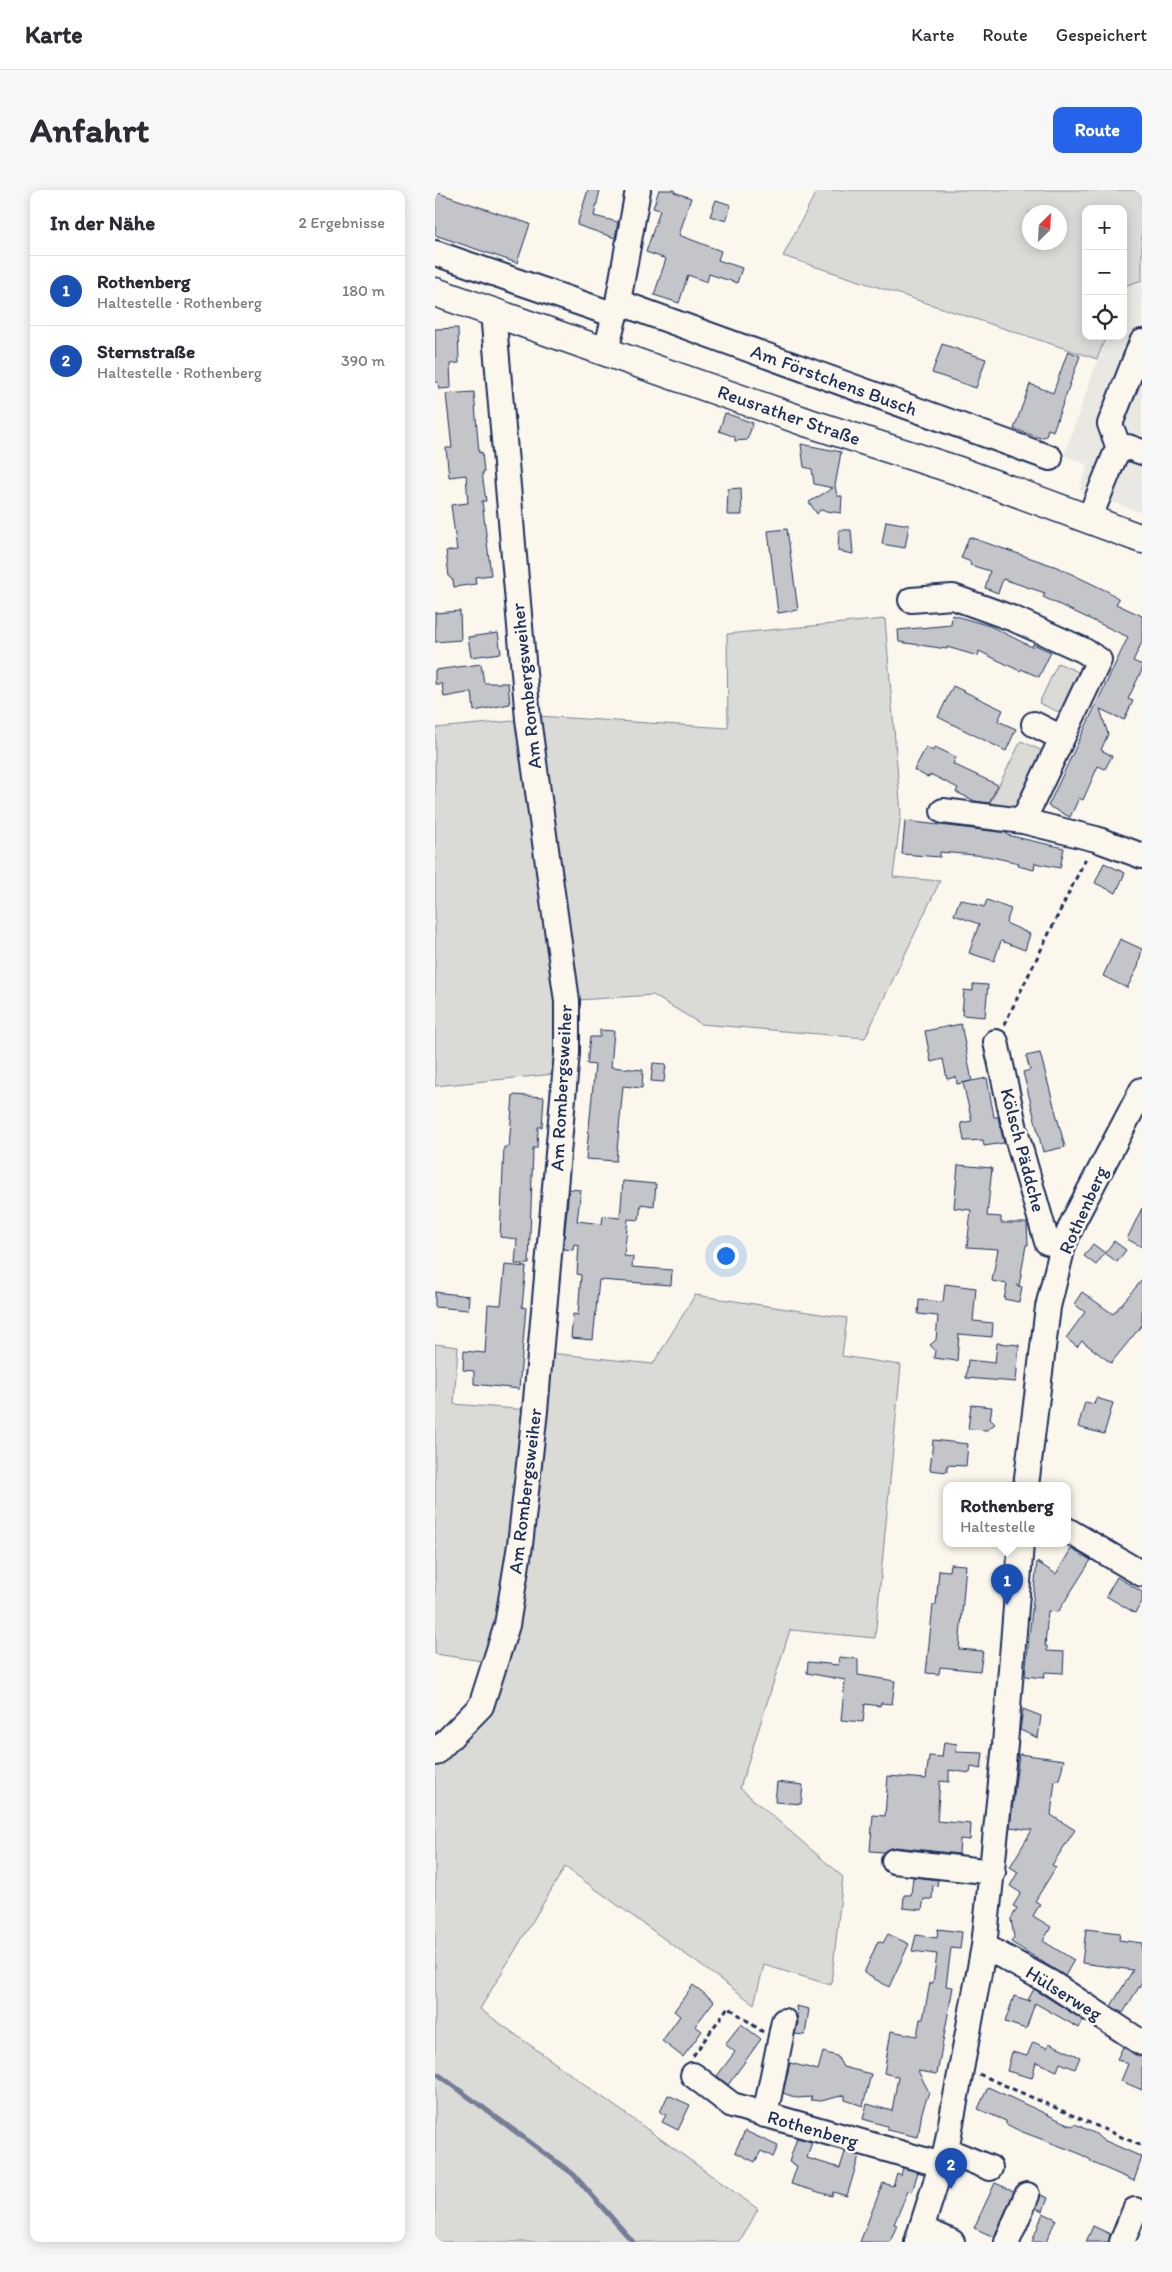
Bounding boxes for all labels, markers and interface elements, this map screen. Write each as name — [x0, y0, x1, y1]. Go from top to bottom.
text: Karte — [25, 20, 83, 49]
text: Karte — [911, 24, 954, 46]
text: Route — [982, 24, 1028, 46]
text: Gespeichert — [1056, 24, 1147, 46]
button: Route — [1053, 107, 1142, 153]
text: Anfahrt — [30, 109, 149, 151]
north arrow — [1022, 205, 1067, 250]
map controls — [1082, 205, 1127, 340]
button: + — [1082, 205, 1127, 250]
text: In der Nähe — [50, 210, 155, 235]
text: 2 Ergebnisse — [299, 213, 385, 232]
button: − — [1082, 250, 1127, 295]
text: Rothenberg — [97, 270, 191, 293]
text: 1 — [62, 281, 70, 300]
text: 180 m — [342, 281, 385, 300]
text: Haltestelle · Rothenberg — [97, 293, 262, 312]
button: locate — [1082, 295, 1127, 340]
street label: Am Förstchens Busch — [748, 339, 921, 421]
text: Sternstraße — [97, 340, 195, 363]
text: 2 — [62, 351, 70, 370]
text: 390 m — [341, 351, 385, 370]
text: Haltestelle · Rothenberg — [97, 363, 262, 382]
street label: Reusrather Straße — [714, 380, 864, 450]
street label: Am Rombergsweiher — [506, 601, 546, 770]
street label: Am Rombergsweiher — [545, 1004, 577, 1172]
street label: Kölsch Päddche — [995, 1086, 1051, 1214]
street label: Rothenberg — [1053, 1162, 1113, 1257]
your location — [713, 1243, 739, 1269]
street label: Am Rombergsweiher — [503, 1406, 547, 1575]
popup — [943, 1482, 1071, 1547]
text: Rothenberg — [960, 1494, 1054, 1517]
text: Haltestelle — [960, 1517, 1035, 1536]
pin: 1 — [991, 1564, 1023, 1605]
street label: Hülserweg — [1022, 1961, 1107, 2026]
street label: Rothenberg — [765, 2105, 861, 2153]
pin: 2 — [935, 2148, 967, 2189]

